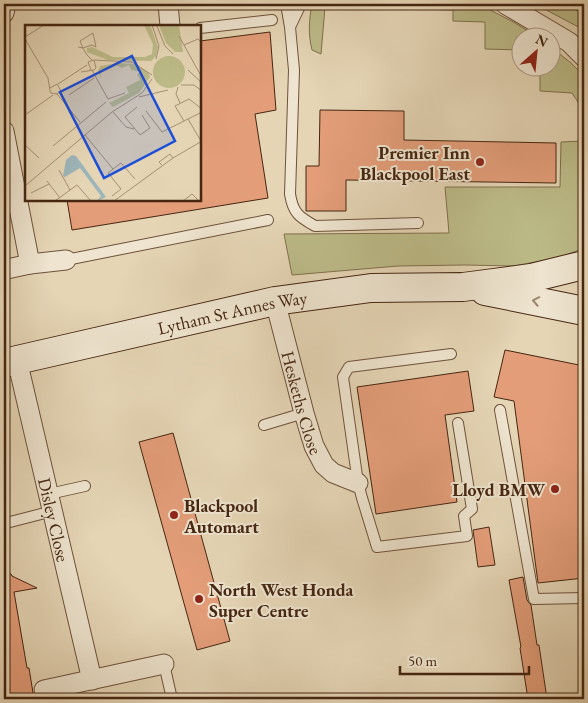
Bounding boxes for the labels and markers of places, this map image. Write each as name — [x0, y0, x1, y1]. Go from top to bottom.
place label: Premier Inn Blackpool East — [360, 141, 470, 185]
marker: Premier Inn Blackpool East — [474, 156, 486, 168]
place label: Lloyd BMW — [452, 478, 546, 501]
marker: Lloyd BMW — [549, 483, 561, 495]
place label: Blackpool Automart — [183, 494, 259, 538]
marker: Blackpool Automart — [168, 509, 180, 521]
place label: North West Honda Super Centre — [209, 578, 354, 622]
marker: North West Honda Super Centre — [193, 593, 205, 605]

